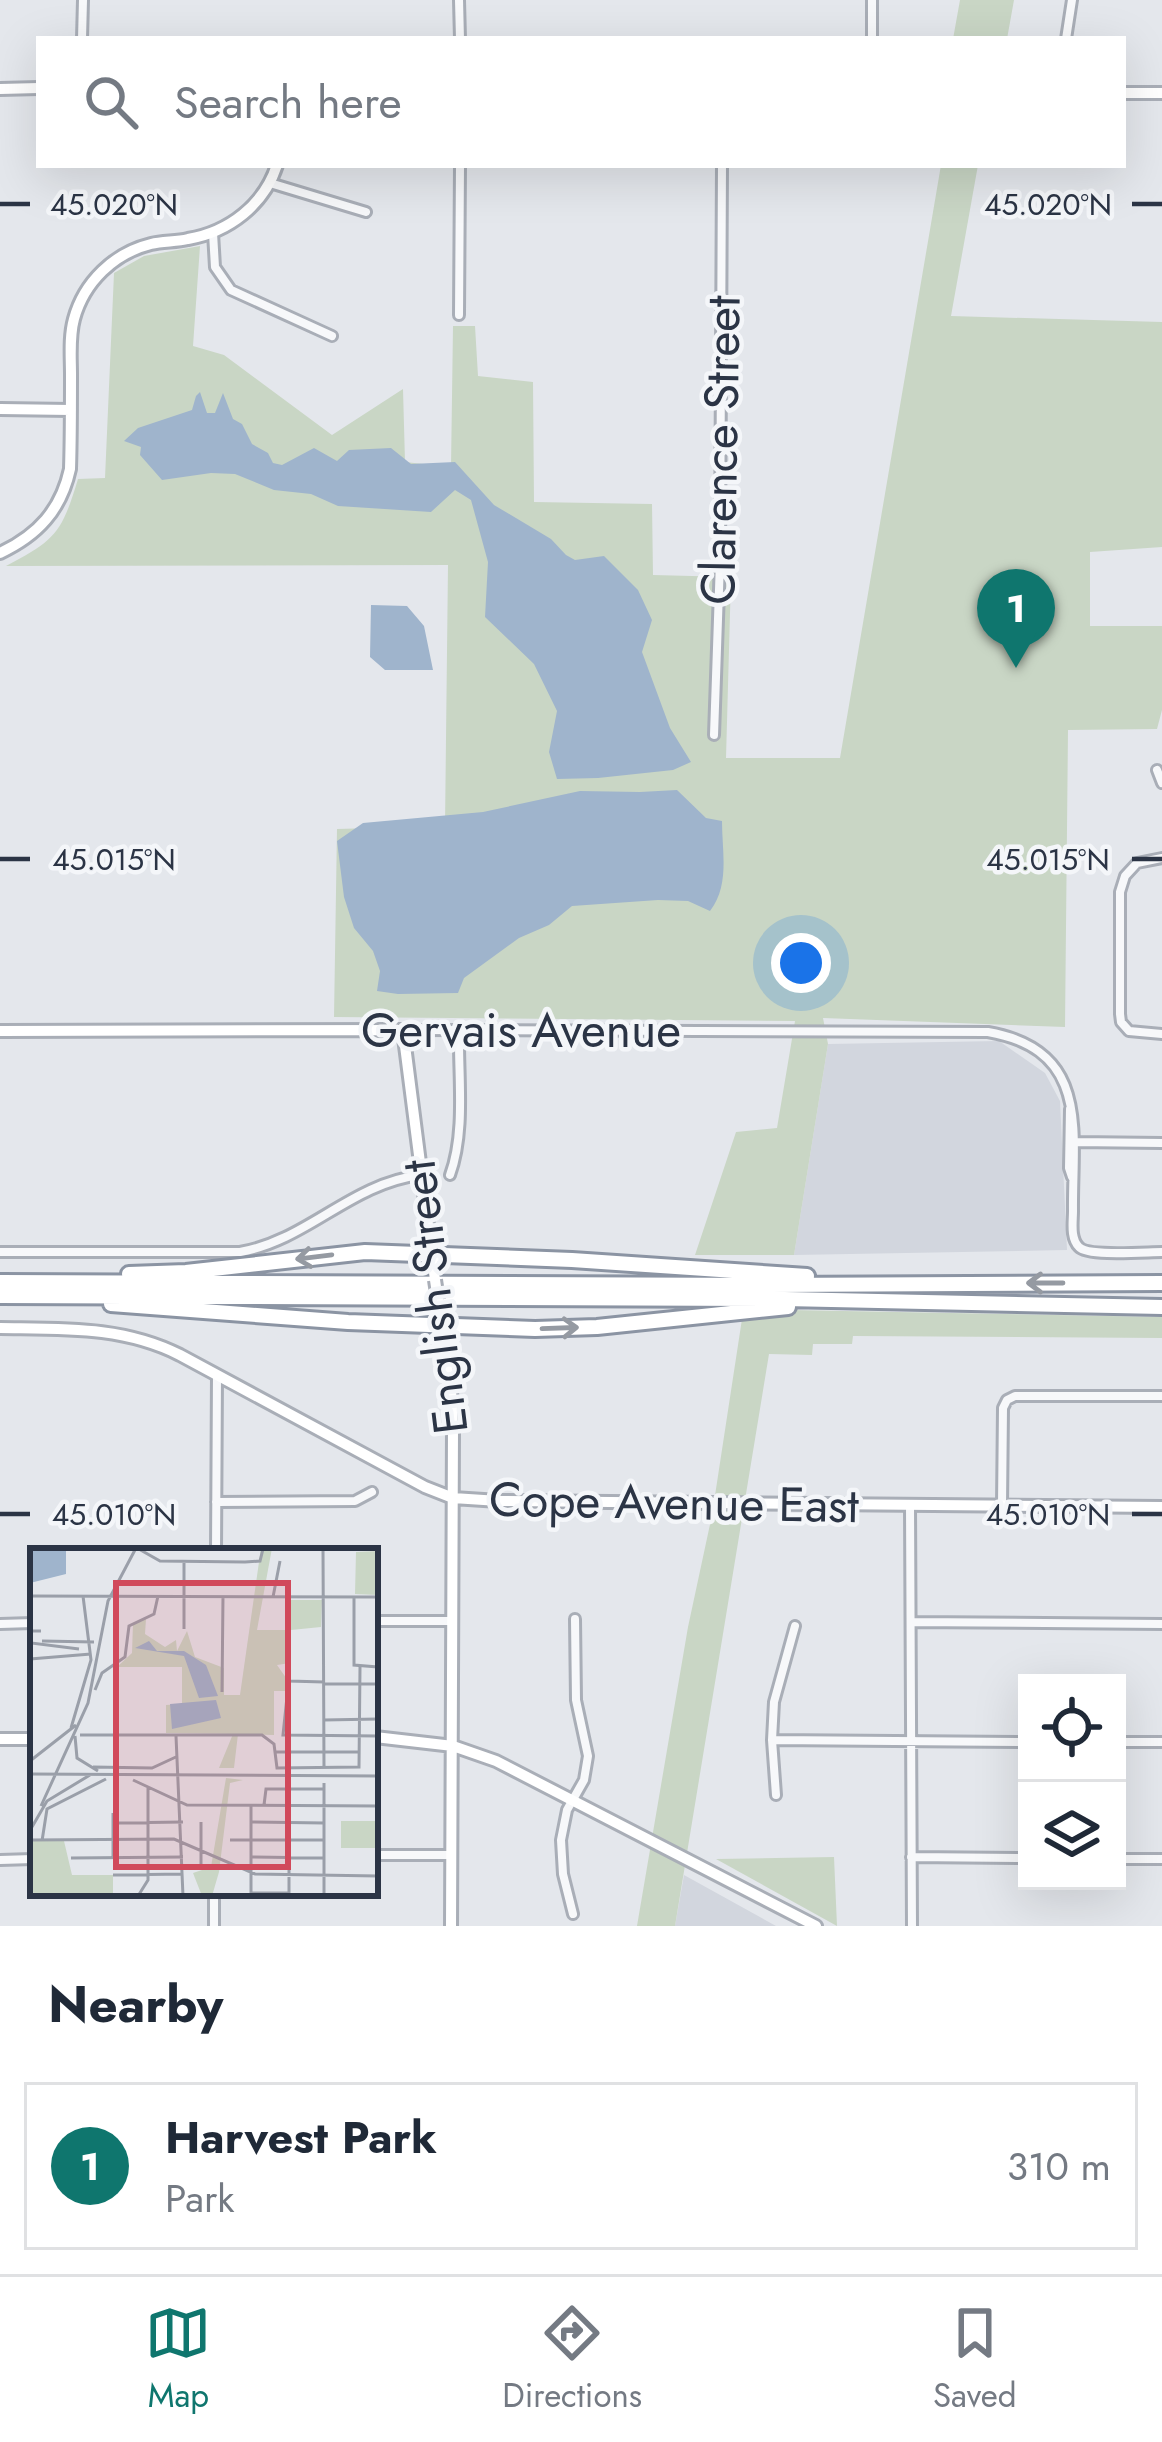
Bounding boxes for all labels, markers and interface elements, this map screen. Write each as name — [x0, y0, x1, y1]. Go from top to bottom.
search box — [36, 36, 1126, 168]
icon: search — [78, 69, 144, 135]
text: Search here — [174, 70, 402, 135]
text: 45.020°N — [50, 183, 178, 226]
text: 45.020°N — [984, 183, 1112, 226]
street label: Clarence Street — [683, 294, 758, 605]
pin: 1 — [977, 569, 1055, 668]
text: 45.015°N — [52, 838, 176, 881]
text: 45.015°N — [986, 838, 1110, 881]
your location — [771, 933, 831, 993]
street label: Gervais Avenue — [361, 996, 681, 1065]
street label: English Street — [383, 1155, 486, 1438]
one-way arrow — [295, 1246, 334, 1268]
one-way arrow — [1026, 1272, 1065, 1294]
one-way arrow — [540, 1317, 579, 1340]
street label: Cope Avenue East — [488, 1465, 860, 1540]
text: 45.010°N — [52, 1493, 176, 1536]
text: 45.010°N — [986, 1493, 1110, 1536]
inset map — [30, 1548, 378, 1896]
map controls — [1018, 1674, 1126, 1890]
button: locate — [1018, 1674, 1126, 1782]
button: layers — [1018, 1782, 1126, 1890]
text: Nearby — [48, 1967, 223, 2041]
text: Harvest Park — [165, 2105, 437, 2170]
text: 1 — [80, 2138, 100, 2195]
text: 310 m — [1007, 2138, 1111, 2195]
text: Park — [165, 2170, 235, 2227]
tab: Map — [145, 2300, 211, 2419]
tab: Directions — [502, 2300, 642, 2419]
tab: Saved — [933, 2300, 1017, 2419]

